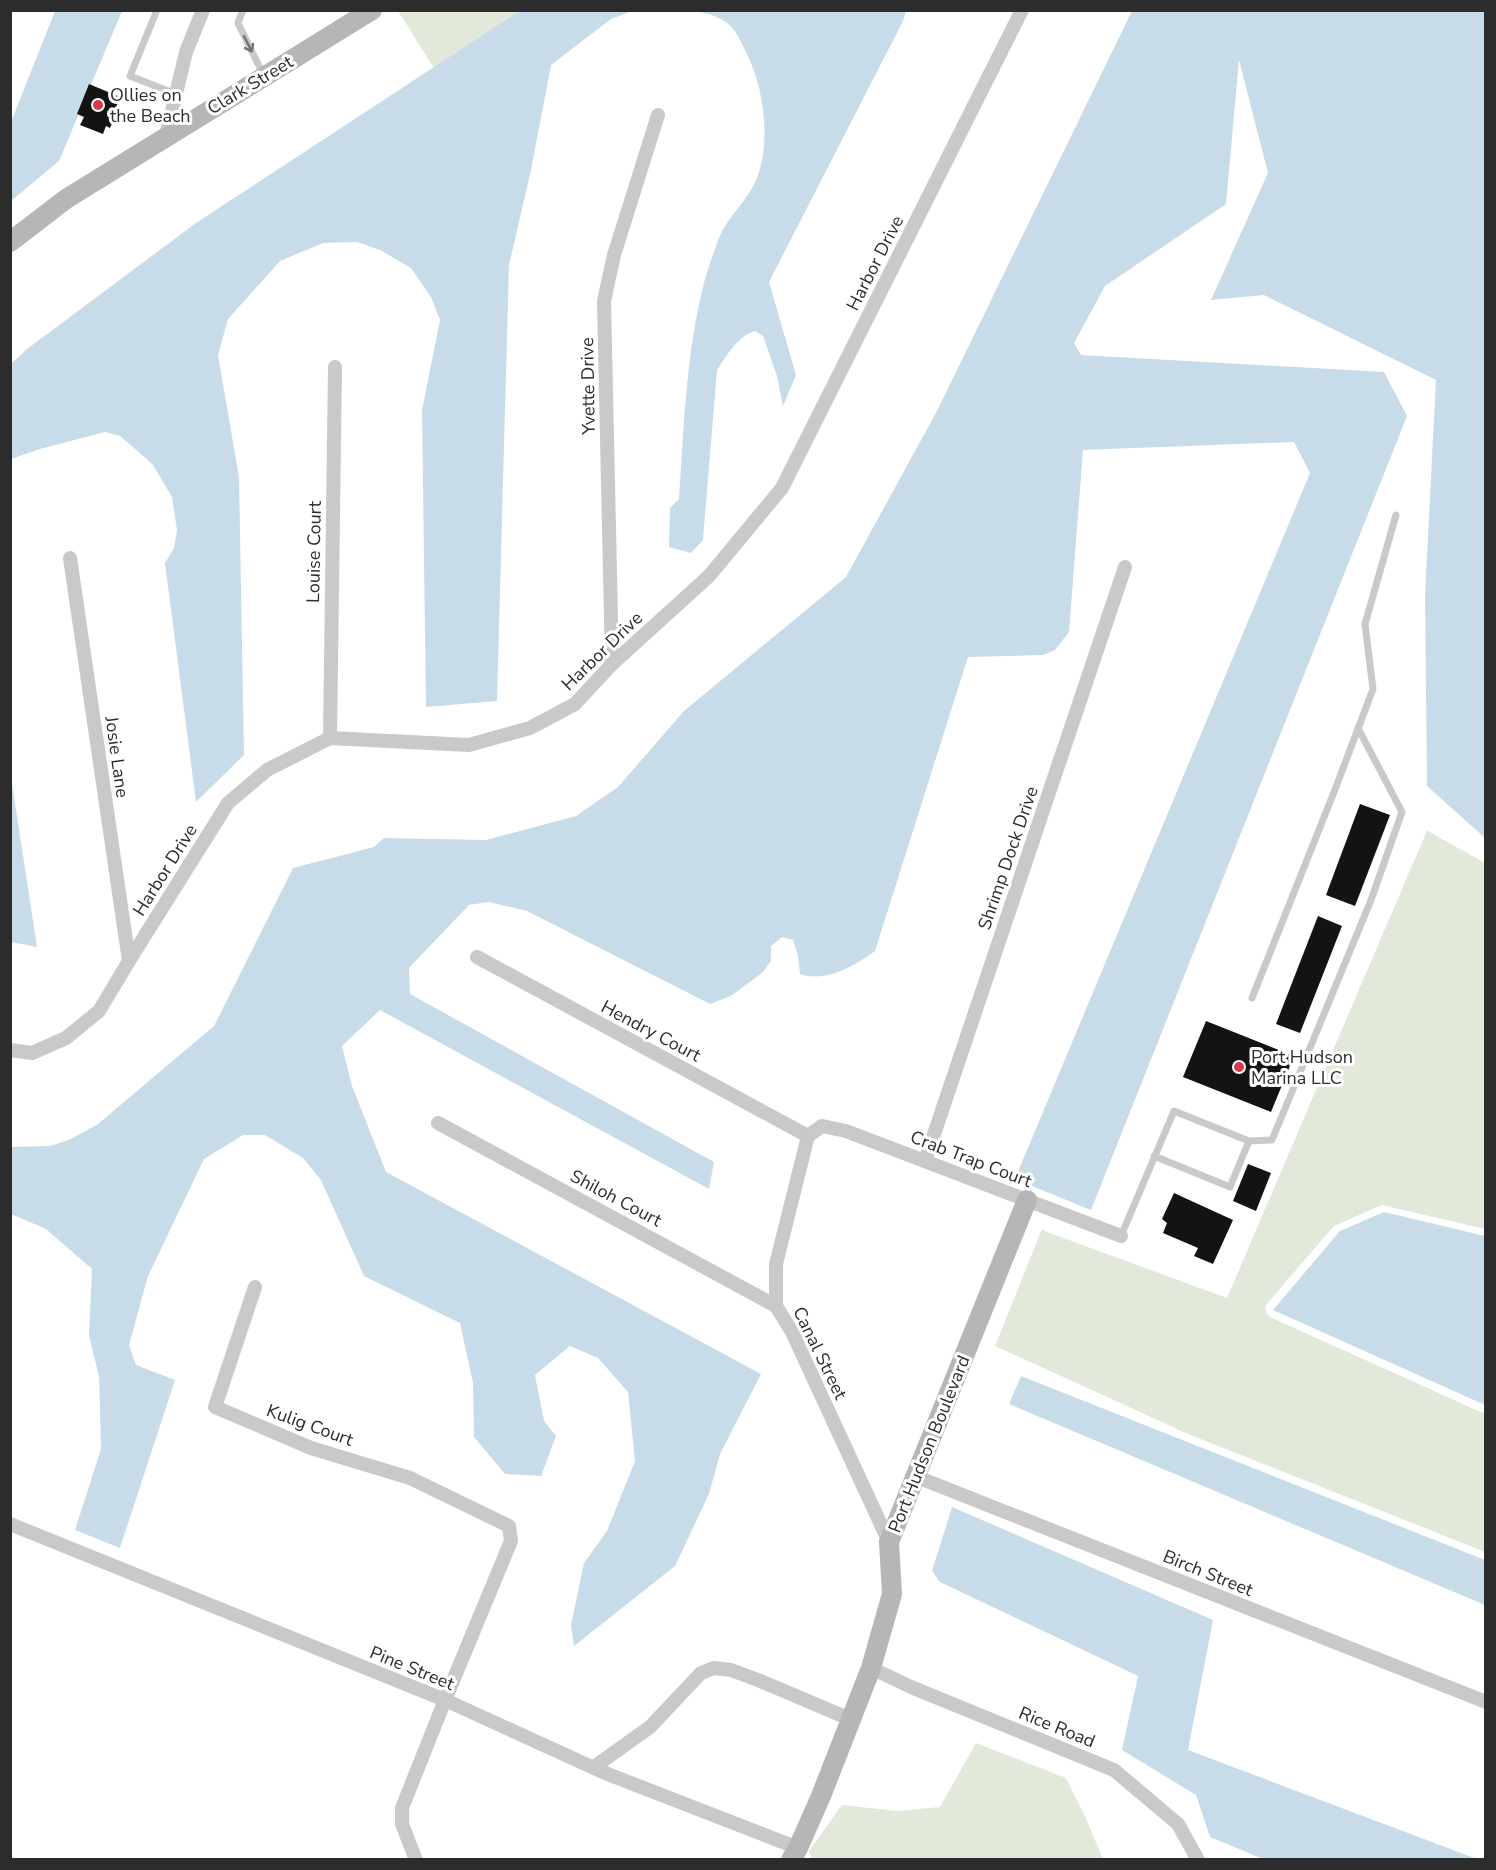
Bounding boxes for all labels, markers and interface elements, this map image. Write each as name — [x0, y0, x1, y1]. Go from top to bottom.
one-way arrow — [243, 34, 254, 52]
street label: Clark Street — [203, 50, 298, 120]
place label: Ollies on the Beach — [110, 83, 191, 128]
marker: Ollies on the Beach — [91, 98, 105, 112]
street label: Harbor Drive — [841, 211, 909, 315]
street label: Yvette Drive — [575, 337, 601, 436]
street label: Louise Court — [301, 500, 327, 603]
street label: Harbor Drive — [556, 606, 648, 696]
street label: Josie Lane — [99, 714, 135, 799]
street label: Shrimp Dock Drive — [972, 783, 1044, 933]
street label: Harbor Drive — [127, 820, 203, 920]
street label: Hendry Court — [597, 995, 706, 1068]
place label: Port Hudson Marina LLC — [1251, 1045, 1353, 1090]
marker: Port Hudson Marina LLC — [1232, 1060, 1246, 1074]
street label: Crab Trap Court — [907, 1125, 1036, 1193]
street label: Shiloh Court — [566, 1164, 667, 1232]
street label: Canal Street — [787, 1303, 853, 1404]
street label: Port Hudson Boulevard — [882, 1352, 976, 1536]
street label: Kulig Court — [263, 1398, 357, 1452]
street label: Birch Street — [1159, 1544, 1257, 1602]
street label: Pine Street — [366, 1640, 458, 1696]
street label: Rice Road — [1015, 1701, 1099, 1753]

